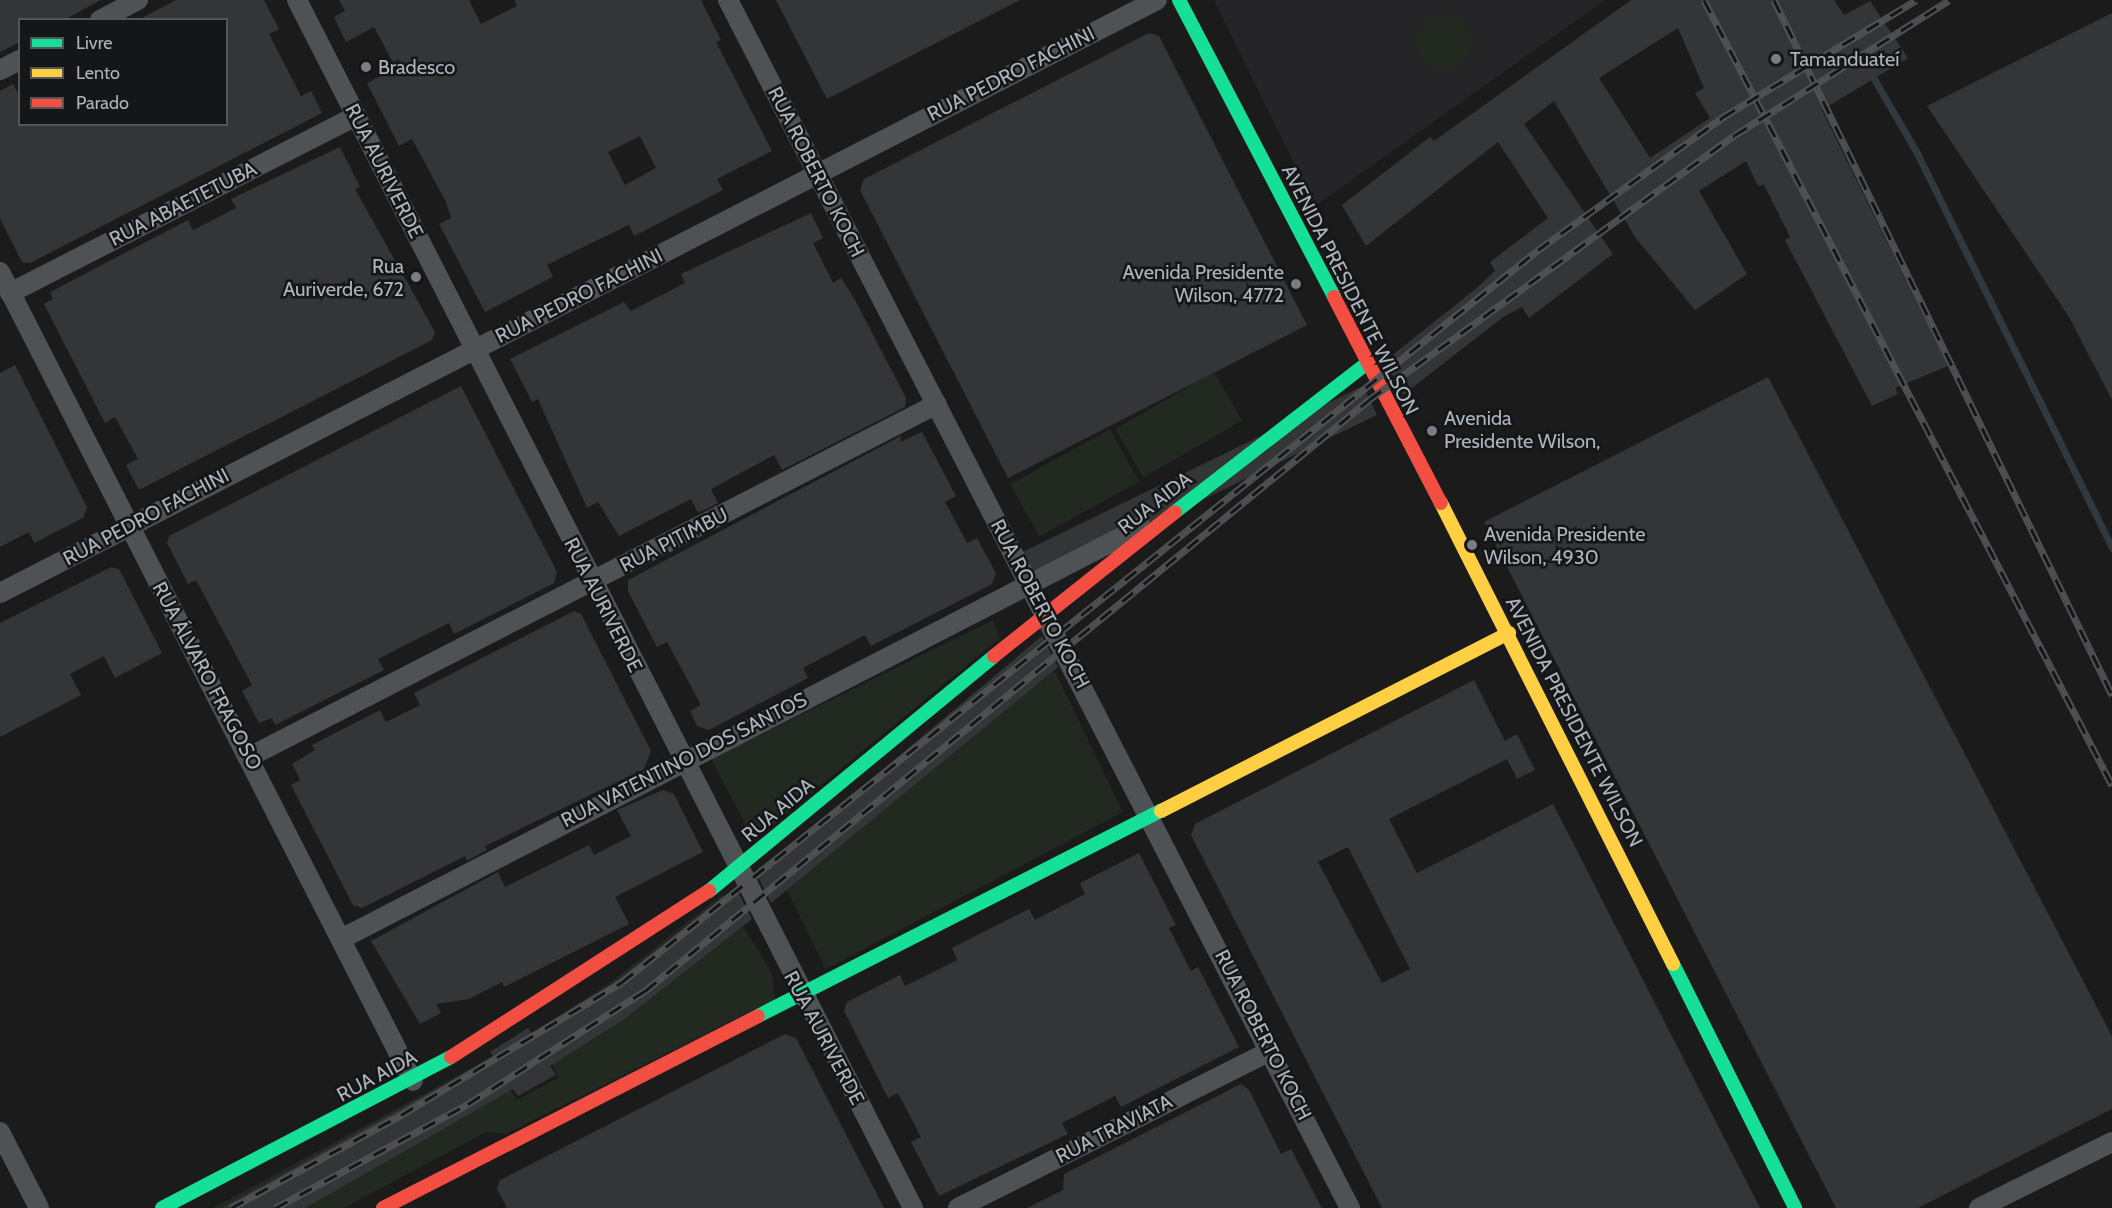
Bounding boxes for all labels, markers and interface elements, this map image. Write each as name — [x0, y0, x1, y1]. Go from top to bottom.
legend — [18, 18, 228, 126]
street label: RUA PEDRO FACHINI — [923, 21, 1099, 127]
text: Livre — [76, 32, 112, 54]
place label: Tamanduateí — [1790, 47, 1899, 71]
marker: Tamanduateí — [1767, 50, 1785, 68]
place label: Bradesco — [378, 55, 455, 79]
marker: Bradesco — [359, 60, 373, 74]
text: Lento — [76, 62, 120, 84]
street label: RUA ROBERTO KOCH — [763, 83, 869, 261]
text: Parado — [76, 92, 129, 114]
street label: RUA AURIVERDE — [340, 100, 428, 242]
street label: RUA ABAETETUBA — [105, 157, 261, 251]
street label: AVENIDA PRESIDENTE WILSON — [1276, 161, 1424, 419]
street label: RUA PEDRO FACHINI — [491, 243, 667, 349]
place label: Rua Auriverde, 672 — [283, 254, 404, 301]
place label: Avenida Presidente Wilson, 4772 — [1123, 260, 1284, 307]
marker: Rua Auriverde, 672 — [409, 270, 423, 284]
marker: Avenida Presidente Wilson, 4772 — [1289, 277, 1303, 291]
place label: Avenida Presidente Wilson, — [1444, 407, 1600, 454]
marker: Avenida Presidente Wilson, — [1425, 424, 1439, 438]
street label: RUA PEDRO FACHINI — [59, 463, 233, 571]
street label: RUA AIDA — [1113, 467, 1197, 539]
street label: RUA PITIMBU — [616, 503, 732, 577]
street label: RUA ROBERTO KOCH — [985, 515, 1095, 693]
place label: Avenida Presidente Wilson, 4930 — [1484, 522, 1645, 569]
street label: RUA AURIVERDE — [559, 534, 647, 676]
marker: Avenida Presidente Wilson, 4930 — [1465, 538, 1479, 552]
street label: RUA ÁLVARO FRAGOSO — [147, 578, 267, 774]
street label: AVENIDA PRESIDENTE WILSON — [1500, 593, 1648, 851]
street label: RUA VATENTINO DOS SANTOS — [557, 687, 811, 833]
street label: RUA AIDA — [737, 773, 819, 847]
street label: RUA ROBERTO KOCH — [1210, 946, 1316, 1124]
street label: RUA AURIVERDE — [779, 967, 869, 1109]
street label: RUA AIDA — [333, 1045, 421, 1107]
street label: RUA TRAVIATA — [1052, 1089, 1176, 1169]

